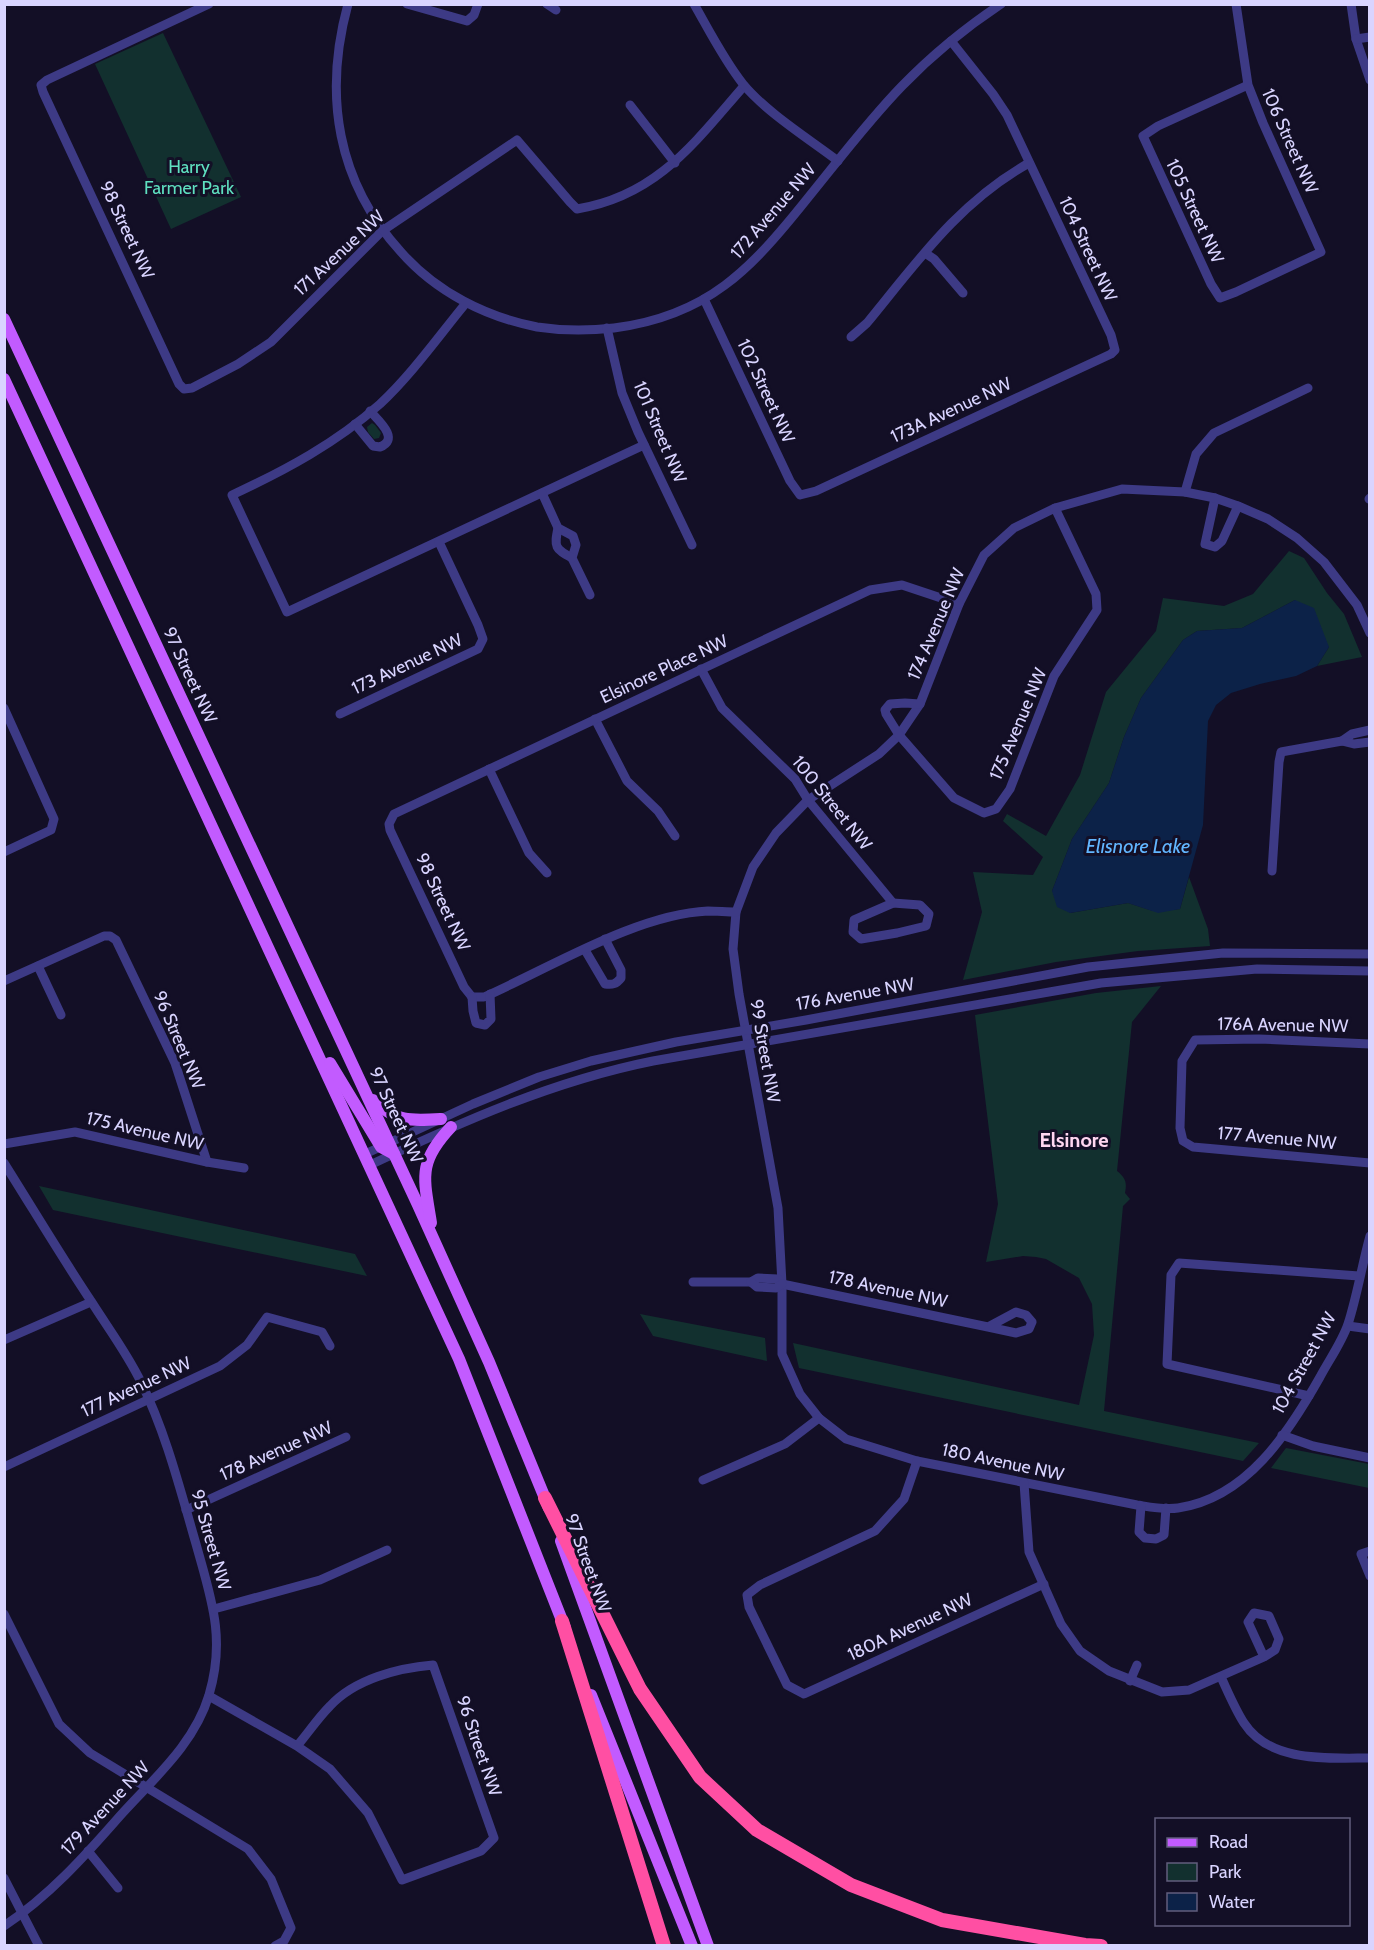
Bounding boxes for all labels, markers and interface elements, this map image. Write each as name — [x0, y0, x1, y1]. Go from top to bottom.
street label: 106 Street NW — [1257, 85, 1323, 197]
street label: 105 Street NW — [1161, 155, 1229, 267]
park label: Harry Farmer Park — [144, 156, 235, 199]
street label: 172 Avenue NW — [726, 159, 820, 263]
street label: 98 Street NW — [95, 178, 159, 282]
street label: 104 Street NW — [1054, 193, 1122, 305]
street label: 171 Avenue NW — [289, 206, 389, 300]
street label: 102 Street NW — [732, 336, 800, 446]
street label: 173A Avenue NW — [887, 372, 1015, 448]
street label: 101 Street NW — [629, 378, 691, 486]
street label: 174 Avenue NW — [903, 565, 969, 683]
street label: 97 Street NW — [158, 624, 222, 726]
street label: 173 Avenue NW — [348, 629, 466, 699]
street label: Elsinore Place NW — [597, 630, 731, 708]
street label: 175 Avenue NW — [985, 665, 1051, 783]
street label: 100 Street NW — [787, 751, 877, 855]
water label: Elisnore Lake — [1086, 834, 1190, 858]
street label: 98 Street NW — [411, 850, 475, 954]
street label: 176 Avenue NW — [794, 973, 916, 1015]
street label: 96 Street NW — [148, 988, 210, 1092]
street label: 99 Street NW — [745, 998, 785, 1104]
street label: 176A Avenue NW — [1217, 1013, 1349, 1037]
street label: 97 Street NW — [364, 1064, 428, 1166]
street label: 175 Avenue NW — [84, 1107, 206, 1155]
street label: 177 Avenue NW — [1217, 1122, 1337, 1154]
district label: Elsinore — [1039, 1128, 1109, 1152]
street label: 178 Avenue NW — [827, 1266, 949, 1312]
street label: 104 Street NW — [1267, 1308, 1341, 1418]
street label: 177 Avenue NW — [77, 1352, 195, 1422]
street label: 178 Avenue NW — [216, 1416, 336, 1486]
street label: 180 Avenue NW — [940, 1438, 1066, 1486]
street label: 95 Street NW — [186, 1487, 236, 1593]
street label: 97 Street NW — [560, 1511, 616, 1615]
street label: 180A Avenue NW — [844, 1588, 976, 1666]
street label: 96 Street NW — [452, 1693, 506, 1799]
street label: 179 Avenue NW — [56, 1757, 154, 1859]
legend — [1155, 1818, 1350, 1926]
text: Road — [1209, 1831, 1248, 1853]
text: Park — [1209, 1861, 1242, 1883]
text: Water — [1209, 1891, 1255, 1913]

